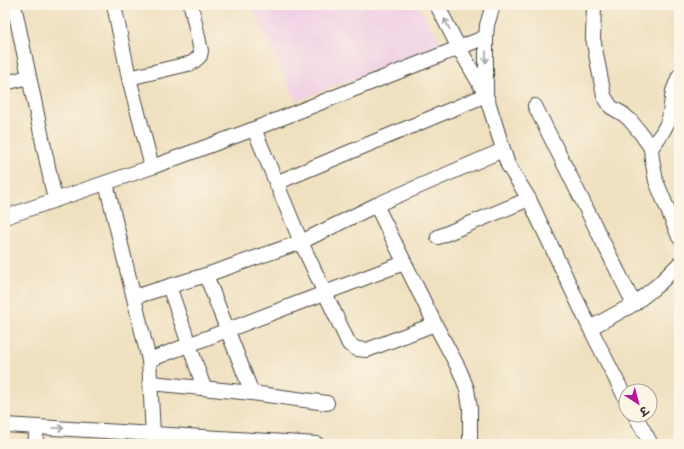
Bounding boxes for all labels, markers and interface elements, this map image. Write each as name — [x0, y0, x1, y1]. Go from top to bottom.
one-way arrow — [443, 18, 450, 30]
one-way arrow — [482, 50, 490, 63]
north arrow — [618, 383, 658, 423]
text: उ — [635, 403, 652, 420]
one-way arrow — [51, 424, 64, 432]

